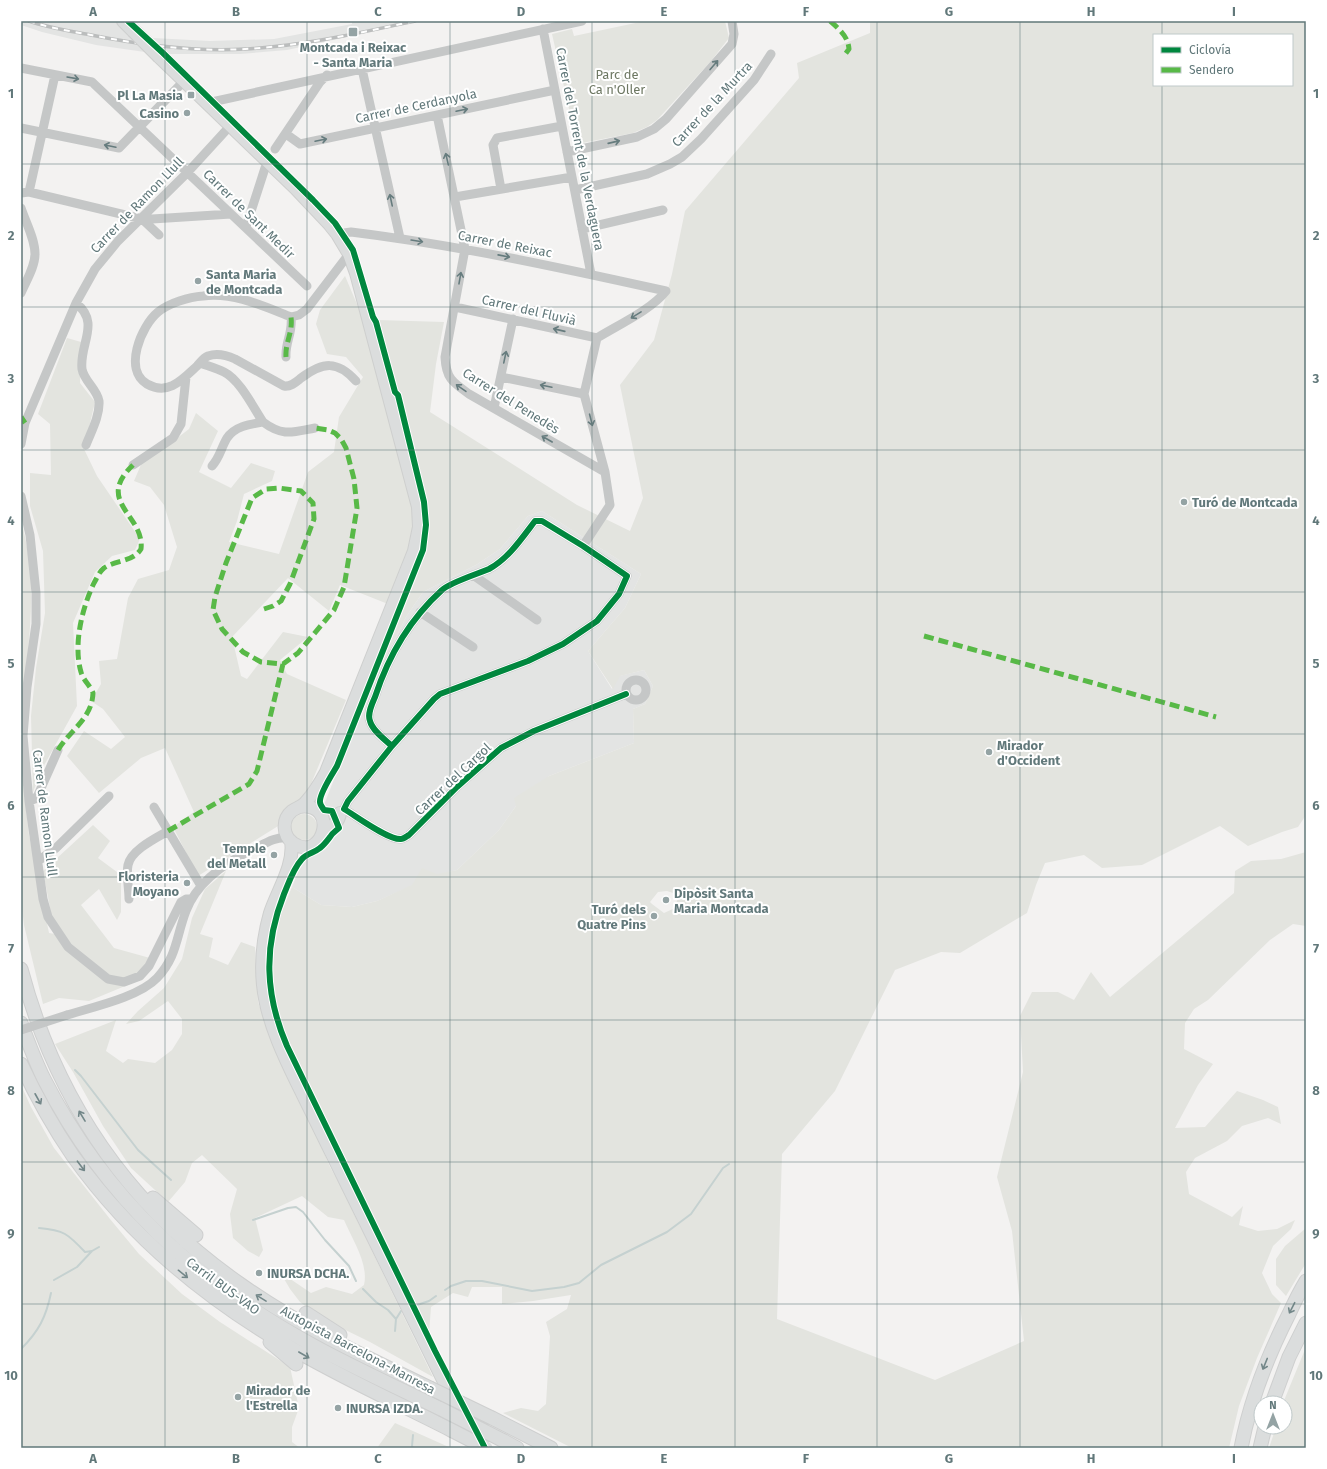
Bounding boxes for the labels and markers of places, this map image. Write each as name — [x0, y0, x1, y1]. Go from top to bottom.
marker: Montcada i Reixac - Santa Maria — [347, 26, 359, 38]
place label: Montcada i Reixac - Santa Maria — [300, 40, 407, 70]
place label: Pl La Masia — [117, 88, 183, 103]
marker: Pl La Masia — [186, 90, 196, 100]
place label: Casino — [140, 106, 179, 121]
marker: Casino — [182, 108, 192, 118]
place label: Santa Maria de Montcada — [206, 267, 282, 297]
marker: Santa Maria de Montcada — [193, 276, 203, 286]
place label: Turó de Montcada — [1192, 495, 1298, 510]
marker: Turó de Montcada — [1179, 497, 1189, 507]
place label: Mirador d'Occident — [997, 738, 1061, 768]
marker: Mirador d'Occident — [984, 747, 994, 757]
place label: Temple del Metall — [207, 841, 266, 871]
marker: Temple del Metall — [269, 850, 279, 860]
place label: Floristeria Moyano — [118, 869, 179, 899]
marker: Floristeria Moyano — [182, 878, 192, 888]
place label: Dipòsit Santa Maria Montcada — [674, 886, 769, 916]
marker: Dipòsit Santa Maria Montcada — [661, 895, 671, 905]
place label: Turó dels Quatre Pins — [577, 902, 647, 932]
marker: Turó dels Quatre Pins — [649, 911, 659, 921]
place label: INURSA DCHA. — [267, 1266, 349, 1281]
marker: INURSA DCHA. — [254, 1268, 264, 1278]
place label: Mirador de l'Estrella — [246, 1383, 310, 1413]
marker: Mirador de l'Estrella — [233, 1392, 243, 1402]
place label: INURSA IZDA. — [346, 1401, 423, 1416]
marker: INURSA IZDA. — [333, 1403, 343, 1413]

